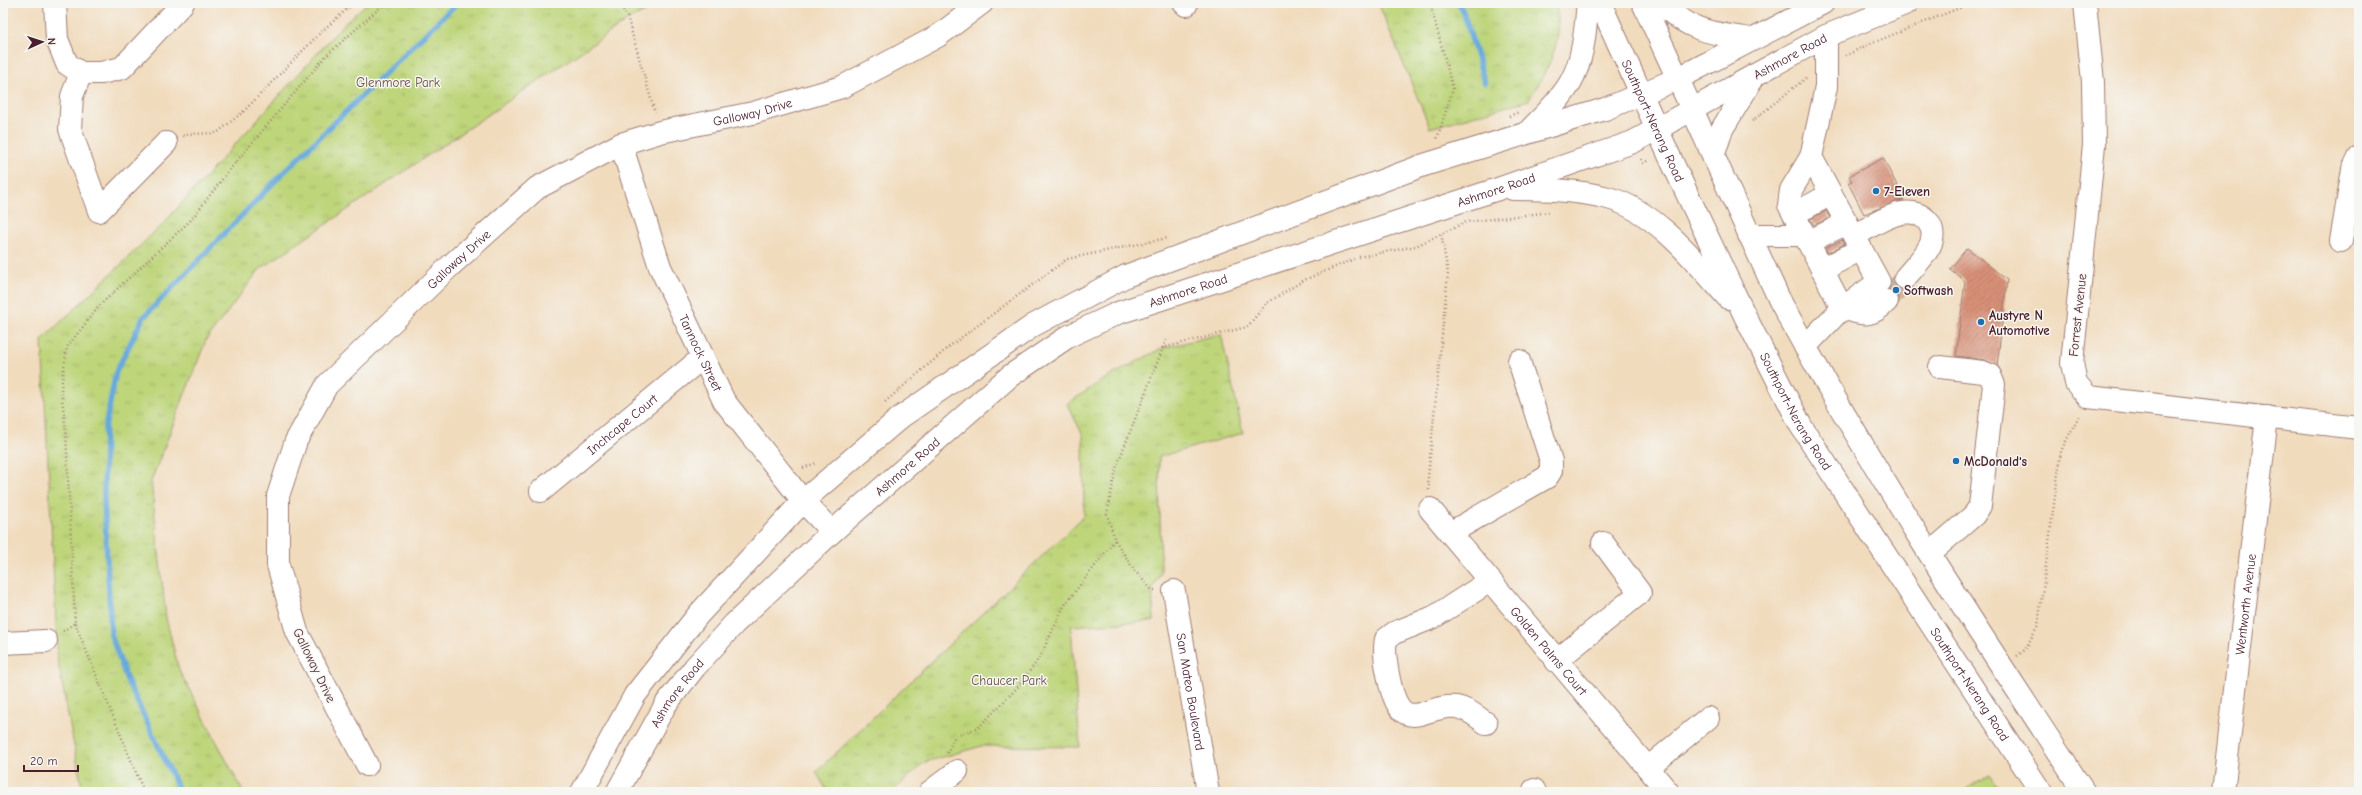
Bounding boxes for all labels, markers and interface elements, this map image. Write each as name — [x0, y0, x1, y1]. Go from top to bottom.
north arrow — [22, 22, 62, 62]
street label: Ashmore Road — [1751, 30, 1829, 82]
text: N — [45, 38, 58, 45]
street label: Southport-Nerang Road — [1619, 57, 1687, 184]
park label: Glenmore Park — [356, 75, 441, 90]
street label: Galloway Drive — [712, 95, 794, 129]
street label: Ashmore Road — [1455, 170, 1537, 210]
place label: 7-Eleven — [1884, 184, 1930, 199]
marker: 7-Eleven — [1871, 186, 1881, 196]
street label: Galloway Drive — [424, 226, 494, 292]
street label: Ashmore Road — [1147, 271, 1229, 310]
street label: Forrest Avenue — [2066, 272, 2089, 357]
place label: Softwash — [1904, 283, 1953, 298]
marker: Softwash — [1891, 285, 1901, 295]
place label: Austyre N Automotive — [1989, 308, 2050, 338]
street label: Tannock Street — [676, 312, 726, 395]
marker: Austyre N Automotive — [1976, 317, 1986, 327]
street label: Southport-Nerang Road — [1757, 350, 1835, 473]
street label: Inchcape Court — [584, 390, 661, 458]
street label: Ashmore Road — [872, 434, 943, 499]
place label: McDonald's — [1964, 454, 2028, 469]
marker: McDonald's — [1951, 456, 1961, 466]
street label: Wentworth Avenue — [2232, 552, 2259, 656]
street label: Golden Palms Court — [1507, 603, 1591, 699]
street label: Southport-Nerang Road — [1927, 625, 2012, 744]
street label: Galloway Drive — [290, 626, 339, 705]
street label: San Mateo Boulevard — [1173, 632, 1208, 751]
street label: Ashmore Road — [647, 656, 707, 730]
park label: Chaucer Park — [971, 673, 1047, 688]
scale bar — [24, 747, 78, 773]
text: 20 m — [30, 754, 58, 768]

